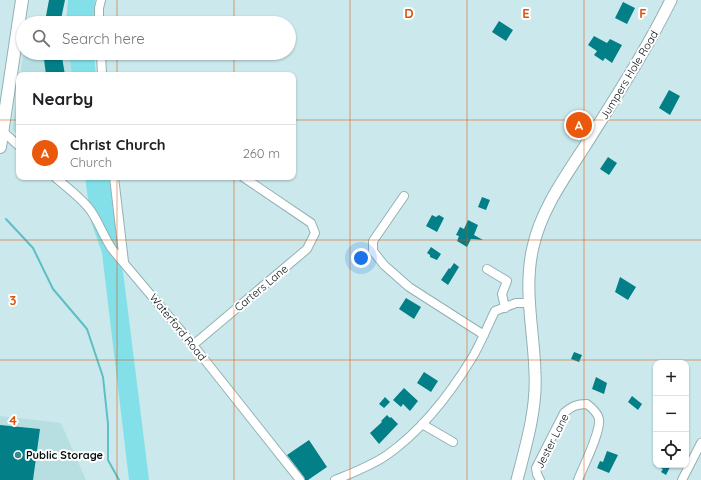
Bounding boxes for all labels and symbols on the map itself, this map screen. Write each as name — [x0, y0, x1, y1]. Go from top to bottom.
text: D — [404, 5, 414, 21]
text: E — [522, 5, 530, 21]
text: F — [639, 5, 647, 21]
street label: Jumpers Hole Road — [597, 28, 661, 122]
pin: A — [566, 110, 592, 140]
your location — [351, 248, 371, 268]
street label: Carters Lane — [231, 262, 291, 314]
street label: Waterford Road — [147, 291, 209, 363]
text: 3 — [10, 292, 17, 308]
street label: Jester Lane — [532, 411, 572, 471]
text: 4 — [9, 412, 17, 428]
place label: Public Storage — [26, 448, 104, 462]
marker: Public Storage — [13, 450, 23, 460]

